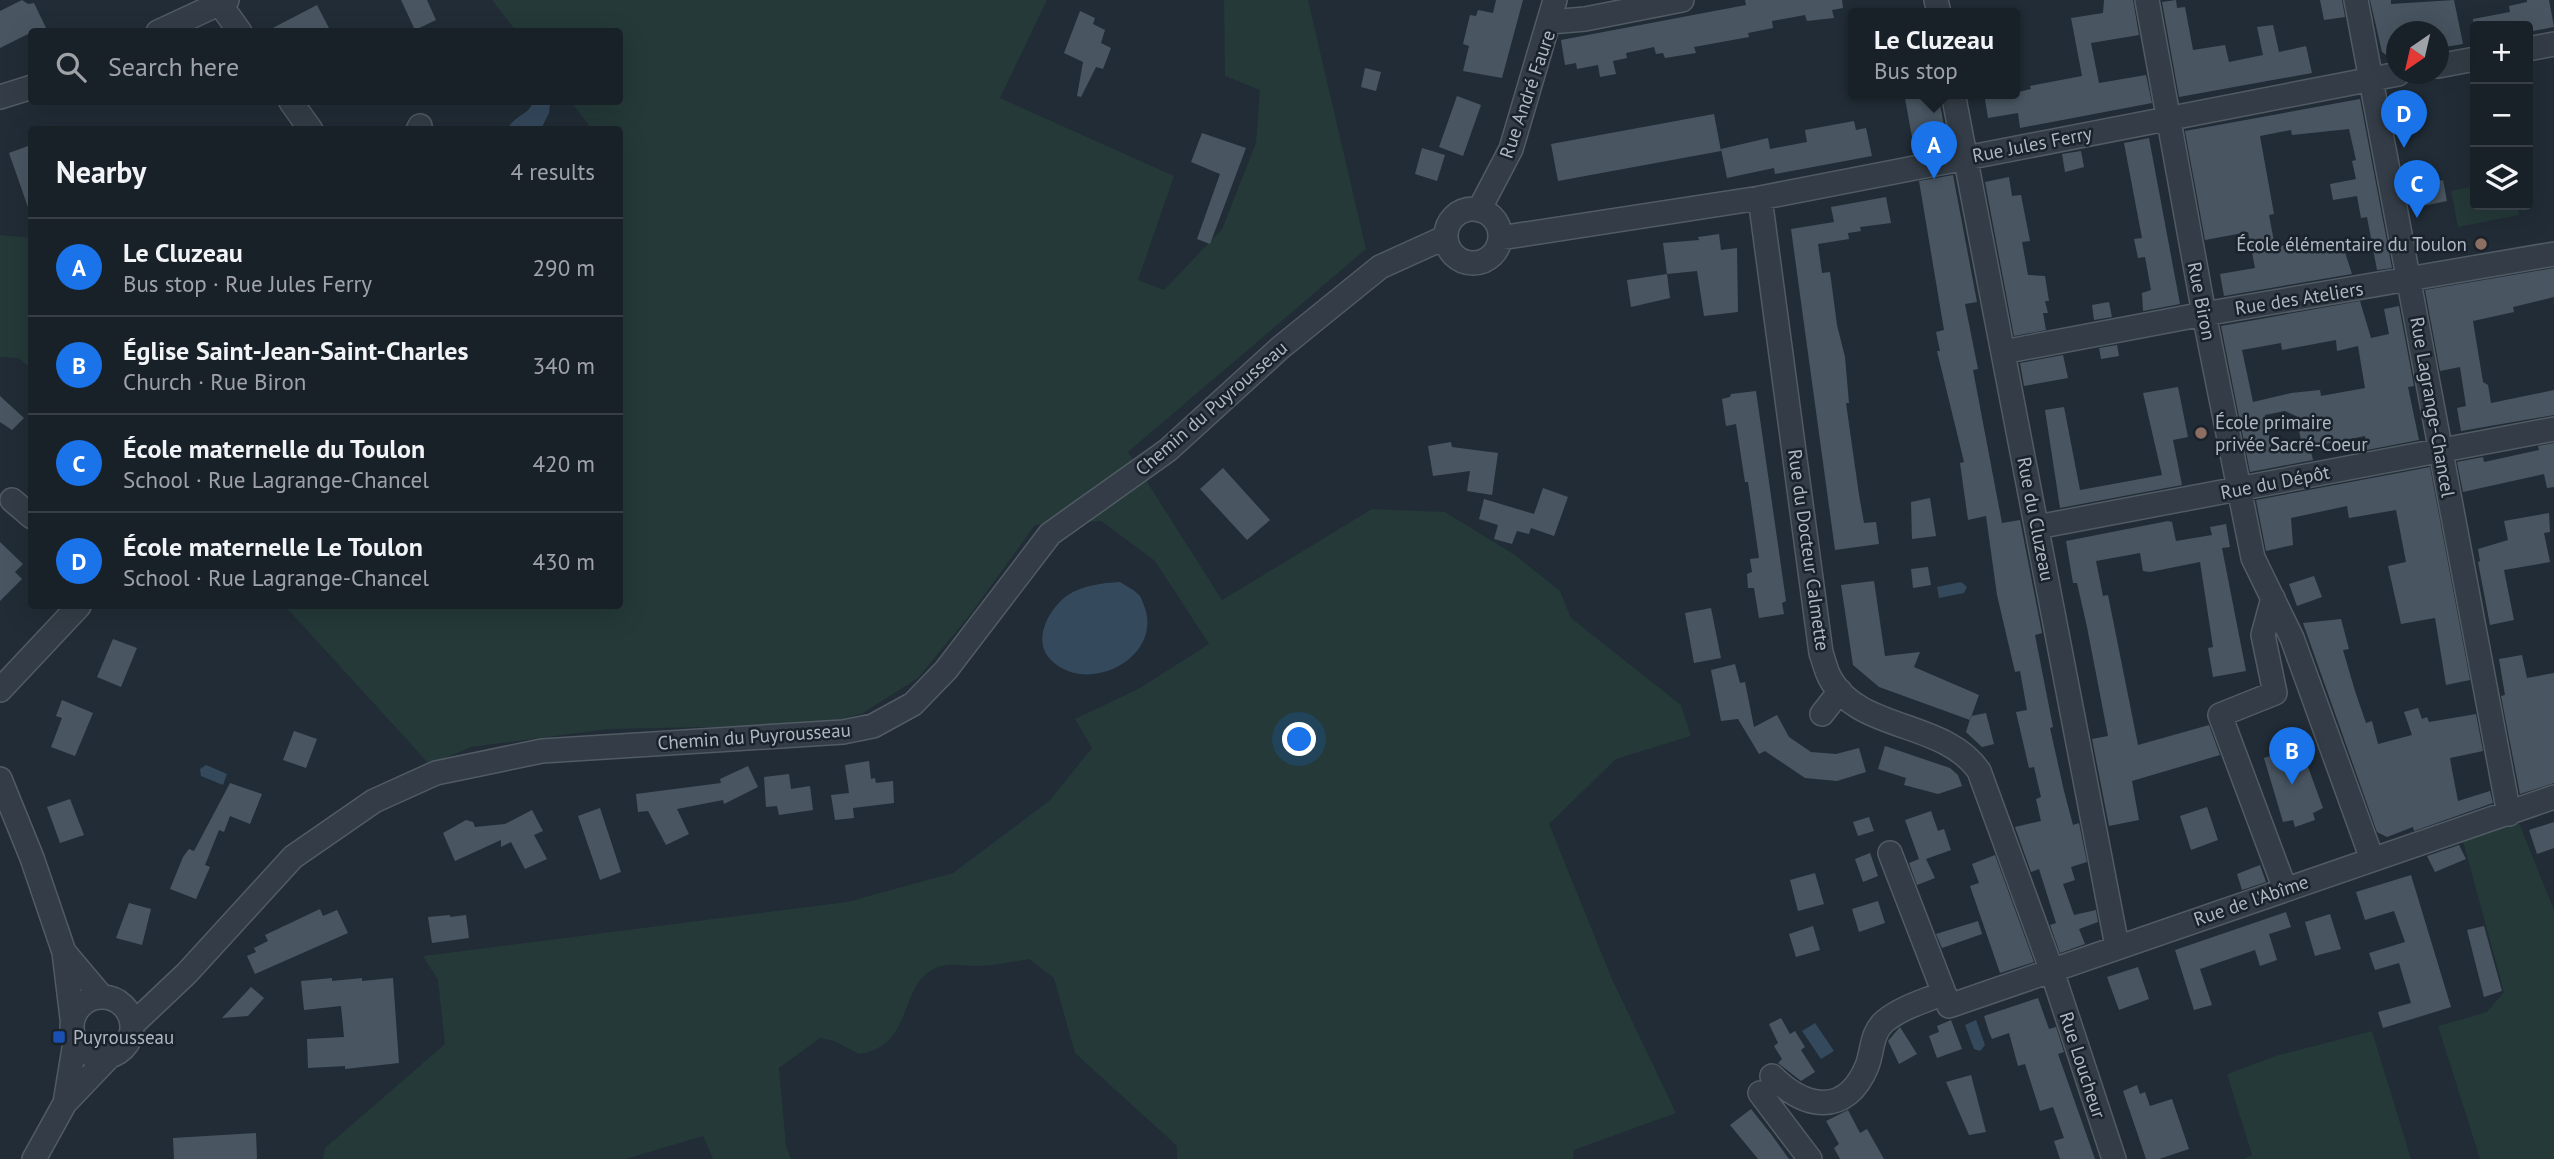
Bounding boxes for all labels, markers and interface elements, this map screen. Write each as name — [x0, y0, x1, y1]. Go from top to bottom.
popup — [1848, 8, 2020, 99]
north arrow — [2386, 21, 2449, 84]
map controls — [2470, 21, 2533, 210]
button: + — [2470, 21, 2533, 84]
text: Le Cluzeau — [1874, 23, 1994, 56]
street label: Rue André Faure — [1494, 27, 1560, 161]
search box — [28, 28, 623, 105]
icon: search — [52, 48, 90, 86]
text: Search here — [108, 50, 239, 83]
text: Bus stop — [1874, 56, 1958, 85]
button: − — [2470, 84, 2533, 147]
pin: D — [2381, 90, 2427, 148]
pin: A — [1911, 121, 1957, 179]
street label: Rue Jules Ferry — [1970, 121, 2094, 167]
button: layers — [2470, 147, 2533, 210]
text: Nearby — [56, 152, 146, 191]
text: 4 results — [511, 157, 595, 186]
pin: C — [2394, 160, 2440, 218]
place label: École élémentaire du Toulon — [2236, 232, 2467, 256]
text: Le Cluzeau — [123, 236, 243, 269]
marker: École élémentaire du Toulon — [2473, 236, 2489, 252]
text: A — [72, 253, 86, 282]
text: 290 m — [533, 253, 595, 282]
street label: Rue Biron — [2183, 260, 2221, 342]
text: Bus stop · Rue Jules Ferry — [123, 269, 372, 298]
street label: Rue des Ateliers — [2233, 276, 2365, 320]
street label: Rue Lagrange-Chancel — [2405, 315, 2461, 499]
text: Église Saint-Jean-Saint-Charles — [123, 334, 469, 367]
street label: Chemin du Puyrousseau — [1130, 335, 1292, 481]
text: B — [72, 351, 86, 380]
text: 340 m — [533, 351, 595, 380]
text: Church · Rue Biron — [123, 367, 306, 396]
place label: École primaire privée Sacré-Coeur — [2215, 410, 2368, 456]
marker: École primaire privée Sacré-Coeur — [2193, 425, 2209, 441]
text: École maternelle du Toulon — [123, 432, 425, 465]
street label: Rue du Docteur Calmette — [1783, 448, 1835, 652]
text: C — [73, 449, 85, 478]
text: 420 m — [533, 449, 595, 478]
street label: Rue du Cluzeau — [2012, 455, 2060, 583]
street label: Rue du Dépôt — [2218, 460, 2332, 504]
text: School · Rue Lagrange-Chancel — [123, 465, 429, 494]
text: École maternelle Le Toulon — [123, 530, 423, 563]
text: D — [72, 547, 86, 576]
text: 430 m — [533, 547, 595, 576]
text: School · Rue Lagrange-Chancel — [123, 563, 429, 592]
street label: Chemin du Puyrousseau — [657, 717, 851, 755]
your location — [1282, 722, 1316, 756]
pin: B — [2269, 727, 2315, 785]
street label: Rue de l'Abîme — [2190, 869, 2312, 931]
street label: Rue Loucheur — [2055, 1009, 2112, 1122]
place label: Puyrousseau — [73, 1025, 174, 1049]
marker: Puyrousseau — [51, 1029, 67, 1045]

